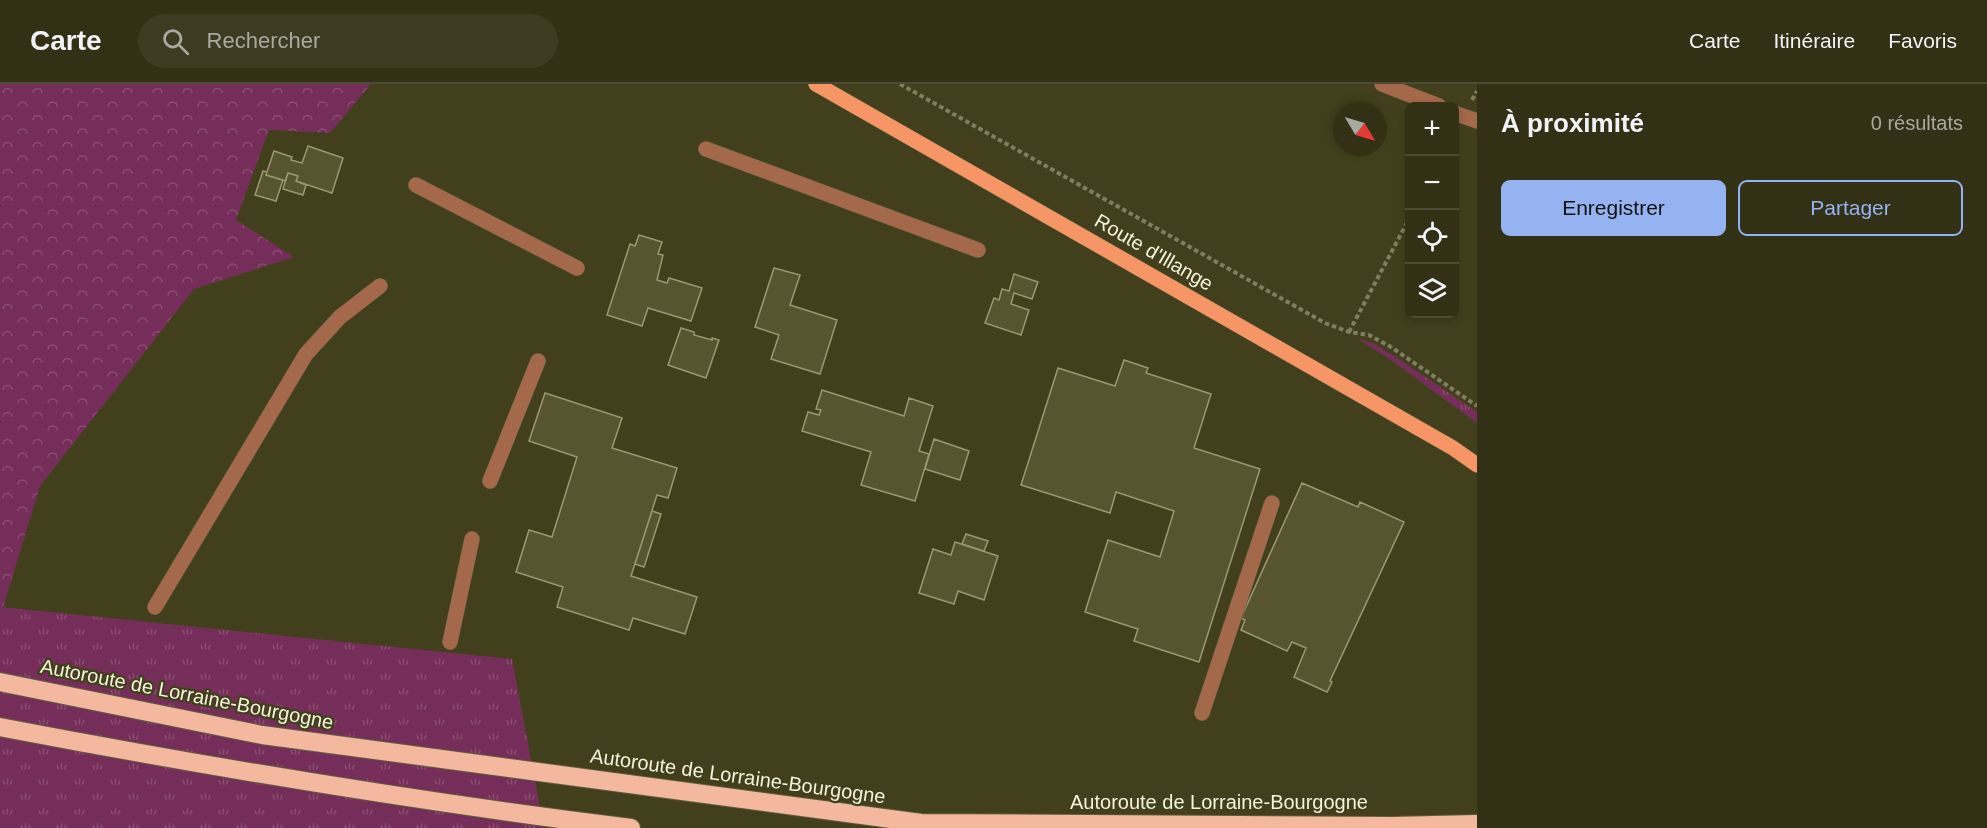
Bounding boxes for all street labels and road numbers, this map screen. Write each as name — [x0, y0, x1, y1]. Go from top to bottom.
street label: Route d'Illange — [1091, 209, 1217, 295]
street label: Autoroute de Lorraine-Bourgogne — [39, 655, 335, 733]
street label: Autoroute de Lorraine-Bourgogne — [589, 744, 887, 808]
street label: Autoroute de Lorraine-Bourgogne — [1070, 791, 1368, 813]

